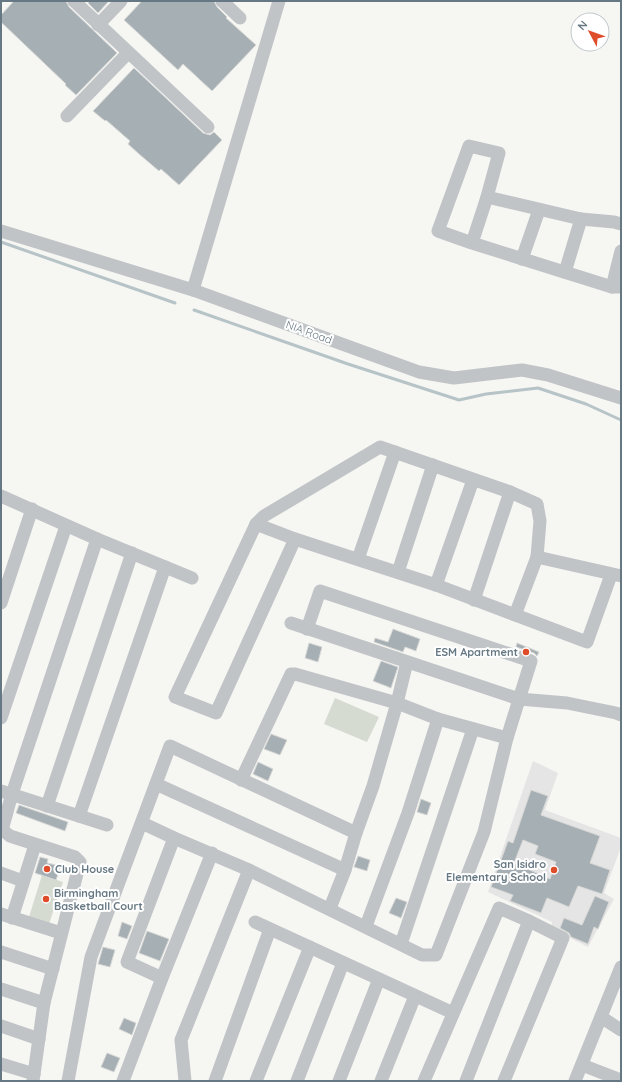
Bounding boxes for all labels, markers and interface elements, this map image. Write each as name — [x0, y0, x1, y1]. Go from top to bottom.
north arrow — [570, 12, 610, 52]
text: N — [575, 18, 590, 33]
street label: NIA Road — [284, 317, 334, 347]
place label: ESM Apartment — [435, 645, 518, 659]
marker: ESM Apartment — [521, 647, 531, 657]
place label: San Isidro Elementary School — [446, 857, 546, 884]
place label: Club House — [55, 862, 115, 876]
marker: Club House — [42, 864, 52, 874]
marker: San Isidro Elementary School — [549, 865, 559, 875]
place label: Birmingham Basketball Court — [54, 886, 143, 913]
marker: Birmingham Basketball Court — [41, 894, 51, 904]

